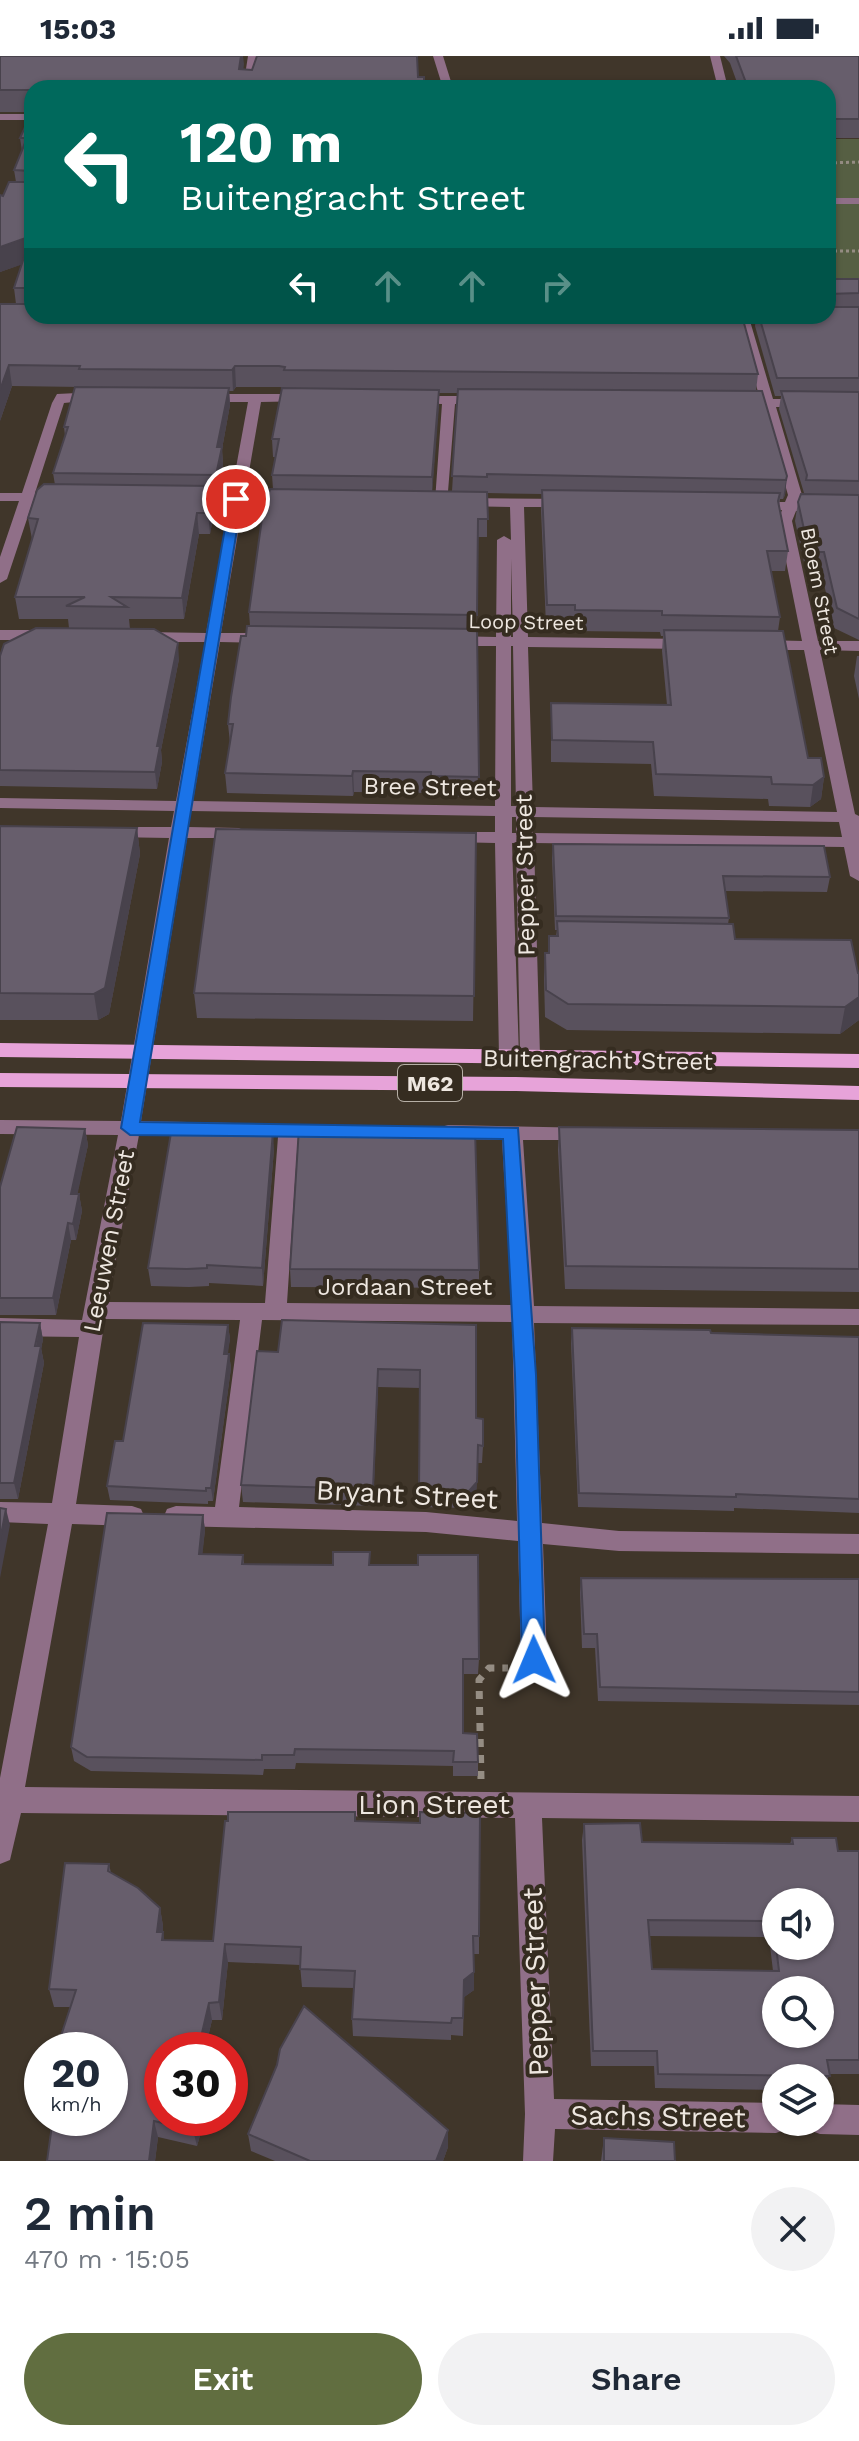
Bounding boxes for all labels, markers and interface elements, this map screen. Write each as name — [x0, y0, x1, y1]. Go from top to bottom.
text: 15:03 — [40, 11, 116, 46]
text: 120 m — [180, 110, 342, 176]
icon: left — [48, 112, 152, 216]
text: Buitengracht Street — [180, 177, 525, 219]
icon: left — [282, 264, 326, 308]
icon: ahead — [366, 264, 410, 308]
icon: ahead — [450, 264, 494, 308]
icon: right — [534, 264, 578, 308]
pin — [202, 465, 270, 533]
icon: arrive — [214, 477, 258, 521]
street label: Bloem Street — [796, 525, 844, 657]
street label: Loop Street — [468, 609, 584, 635]
street label: Bree Street — [363, 772, 497, 802]
street label: Pepper Street — [510, 794, 540, 956]
street label: Buitengracht Street — [483, 1044, 713, 1076]
road number: M62 — [398, 1065, 462, 1101]
street label: Leeuwen Street — [78, 1147, 140, 1335]
street label: Jordaan Street — [318, 1273, 492, 1301]
street label: Bryant Street — [315, 1473, 499, 1516]
position arrow — [492, 1618, 576, 1702]
street label: Lion Street — [358, 1788, 510, 1821]
street label: Pepper Street — [516, 1887, 555, 2077]
map controls — [762, 1888, 834, 2136]
button: sound — [762, 1888, 834, 1960]
button: search — [762, 1976, 834, 2048]
speed limit sign: 30 — [144, 2032, 248, 2136]
text: 20 — [51, 2050, 101, 2097]
button: layers — [762, 2064, 834, 2136]
text: km/h — [50, 2092, 102, 2116]
street label: Sachs Street — [570, 2098, 746, 2135]
text: 2 min — [24, 2185, 156, 2242]
button: close — [751, 2187, 835, 2271]
text: 470 m · 15:05 — [24, 2244, 190, 2274]
button: Exit — [24, 2333, 422, 2425]
button: Share — [438, 2333, 835, 2425]

